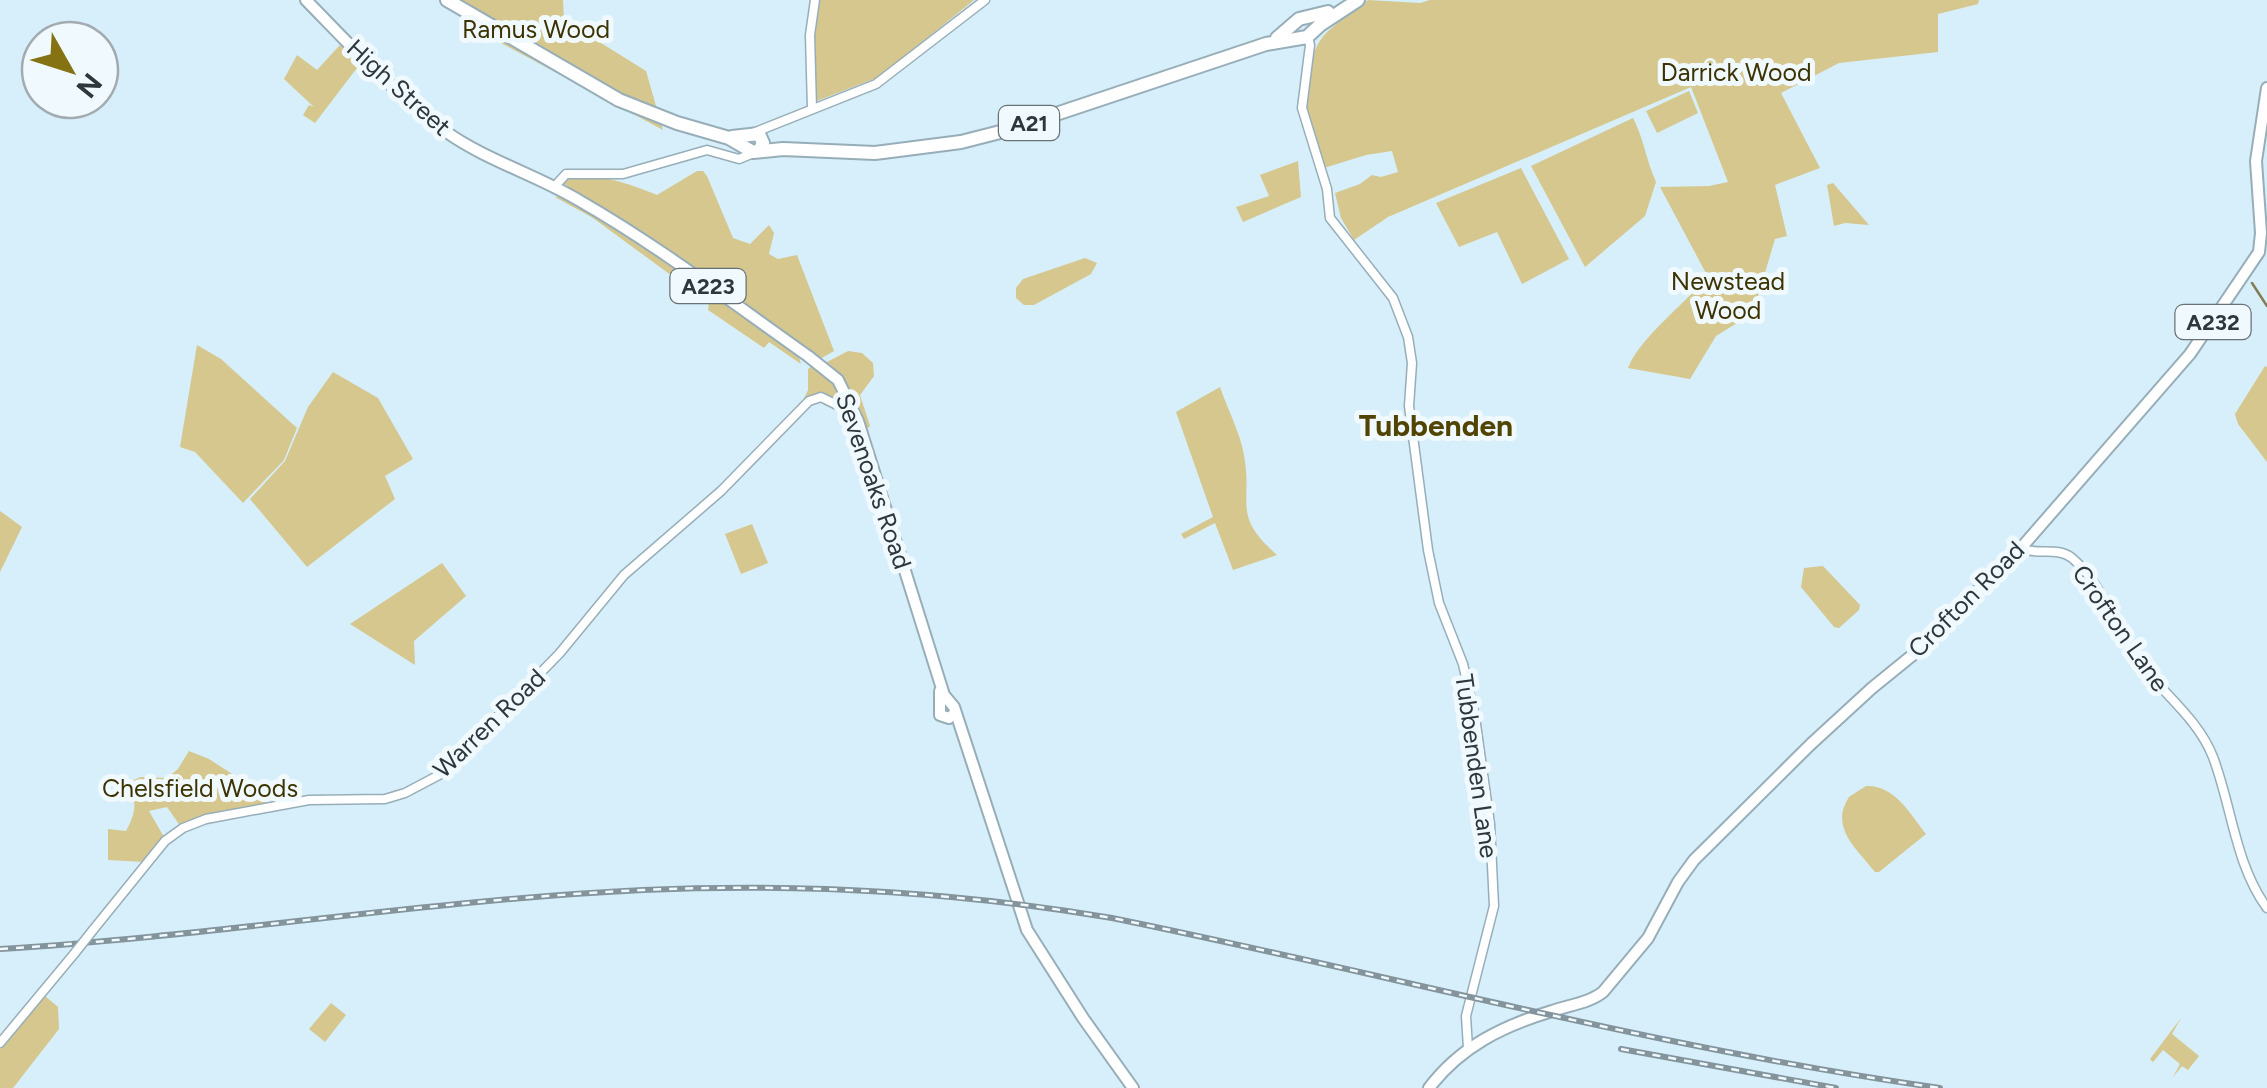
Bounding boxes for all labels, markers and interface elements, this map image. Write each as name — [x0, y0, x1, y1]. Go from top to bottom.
park label: Ramus Wood — [462, 14, 610, 44]
north arrow — [20, 20, 120, 120]
street label: High Street — [341, 33, 457, 141]
park label: Darrick Wood — [1660, 57, 1812, 87]
text: N — [69, 67, 109, 105]
road number: A21 — [999, 106, 1059, 140]
park label: Newstead Wood — [1671, 266, 1785, 325]
road number: A223 — [670, 269, 746, 303]
road number: A232 — [2176, 305, 2250, 339]
street label: Sevenoaks Road — [830, 389, 918, 573]
district label: Tubbenden — [1359, 407, 1513, 444]
street label: Crofton Road — [1902, 535, 2030, 663]
street label: Crofton Lane — [2066, 559, 2176, 697]
street label: Warren Road — [427, 662, 551, 784]
street label: Tubbenden Lane — [1449, 672, 1505, 860]
park label: Chelsfield Woods — [102, 773, 298, 803]

